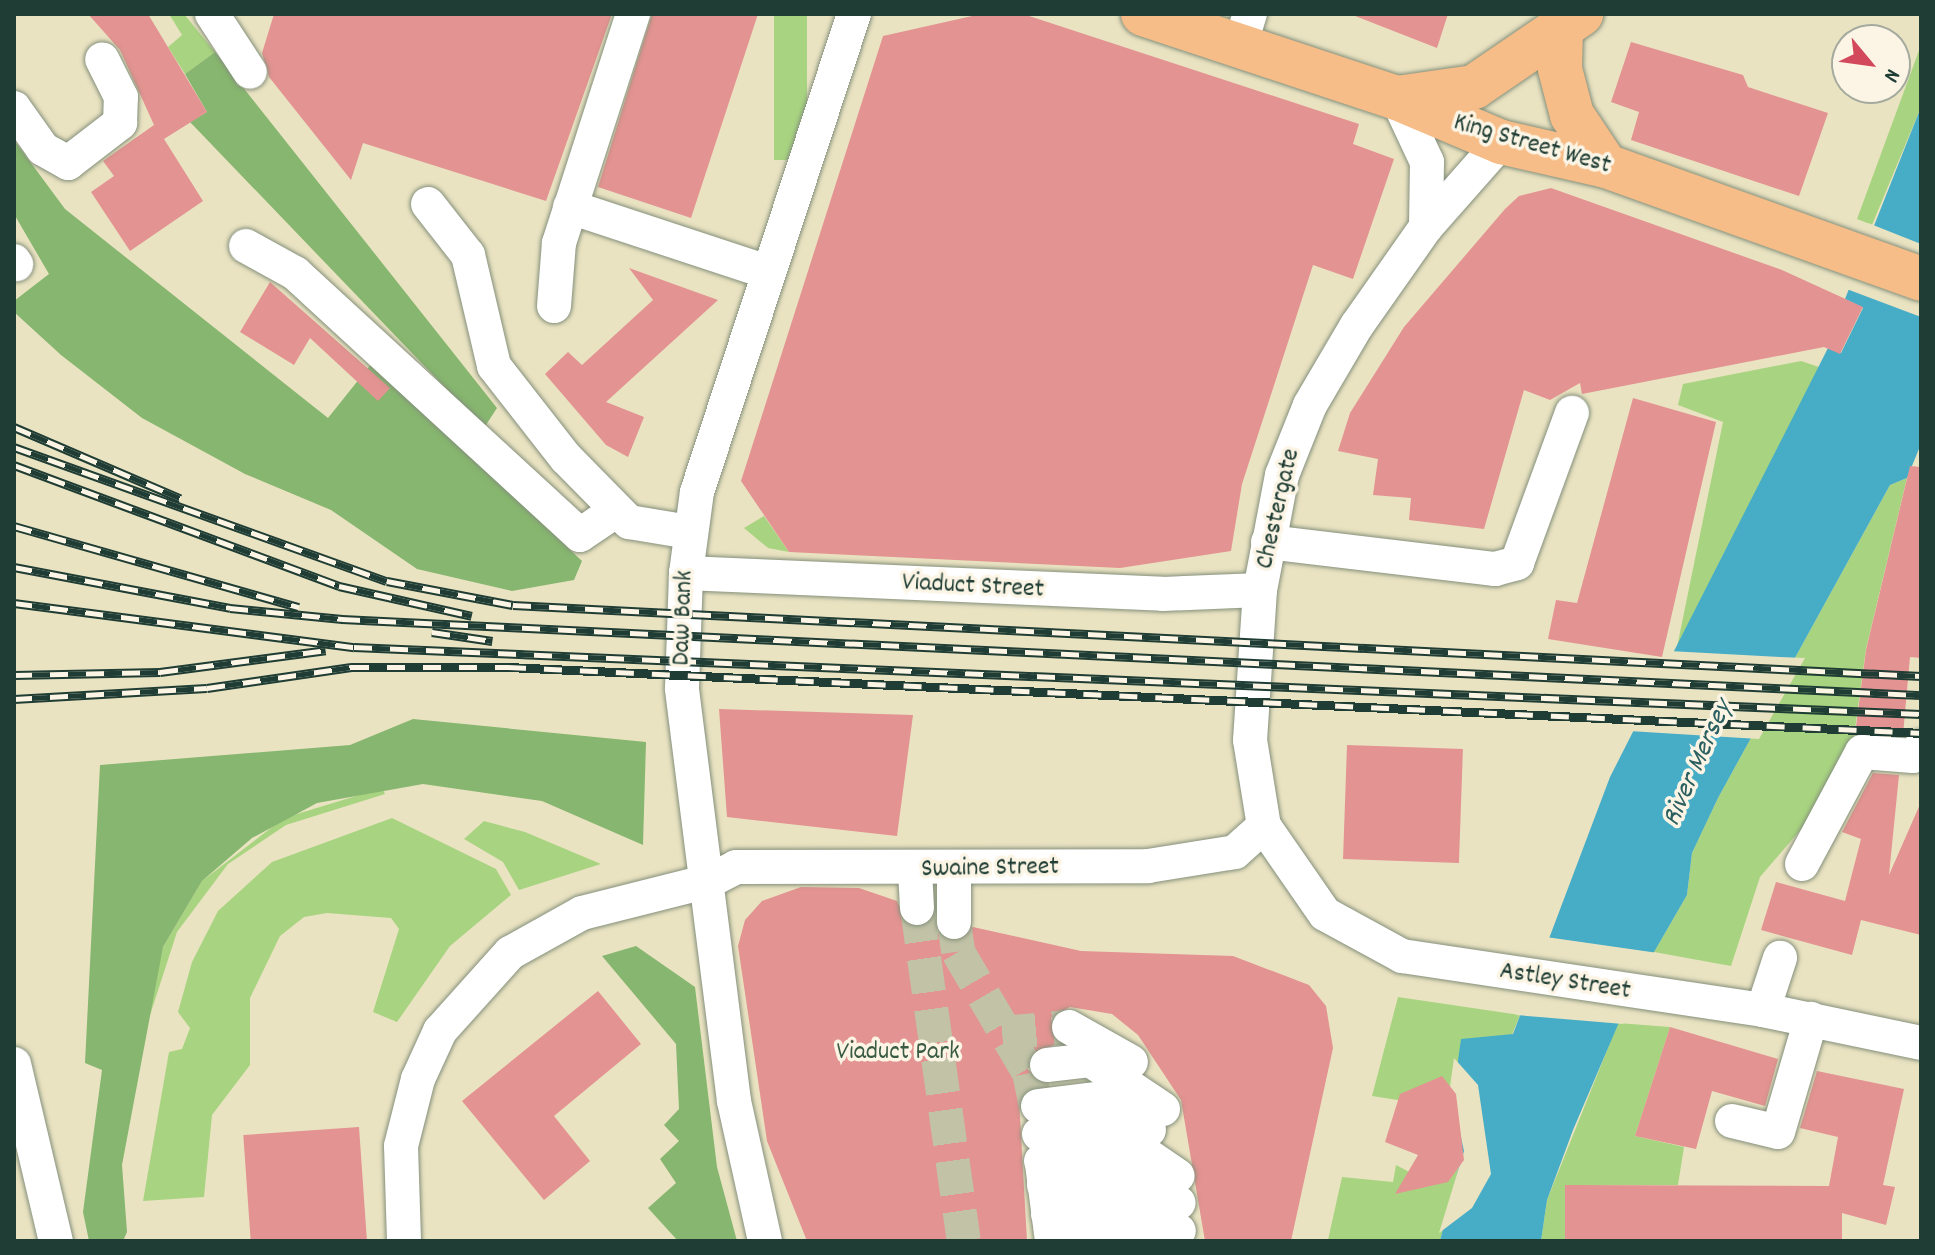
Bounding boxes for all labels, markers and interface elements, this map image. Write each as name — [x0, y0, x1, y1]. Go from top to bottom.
north arrow — [1831, 24, 1911, 104]
text: N — [1874, 63, 1907, 87]
street label: King Street West — [1450, 108, 1614, 182]
street label: Chestergate — [1250, 446, 1308, 572]
street label: Viaduct Street — [901, 568, 1045, 606]
street label: Daw Bank — [667, 570, 701, 666]
water label: River Mersey — [1656, 696, 1742, 832]
street label: Swaine Street — [921, 852, 1059, 886]
street label: Astley Street — [1497, 956, 1633, 1008]
park label: Viaduct Park — [836, 1037, 960, 1069]

